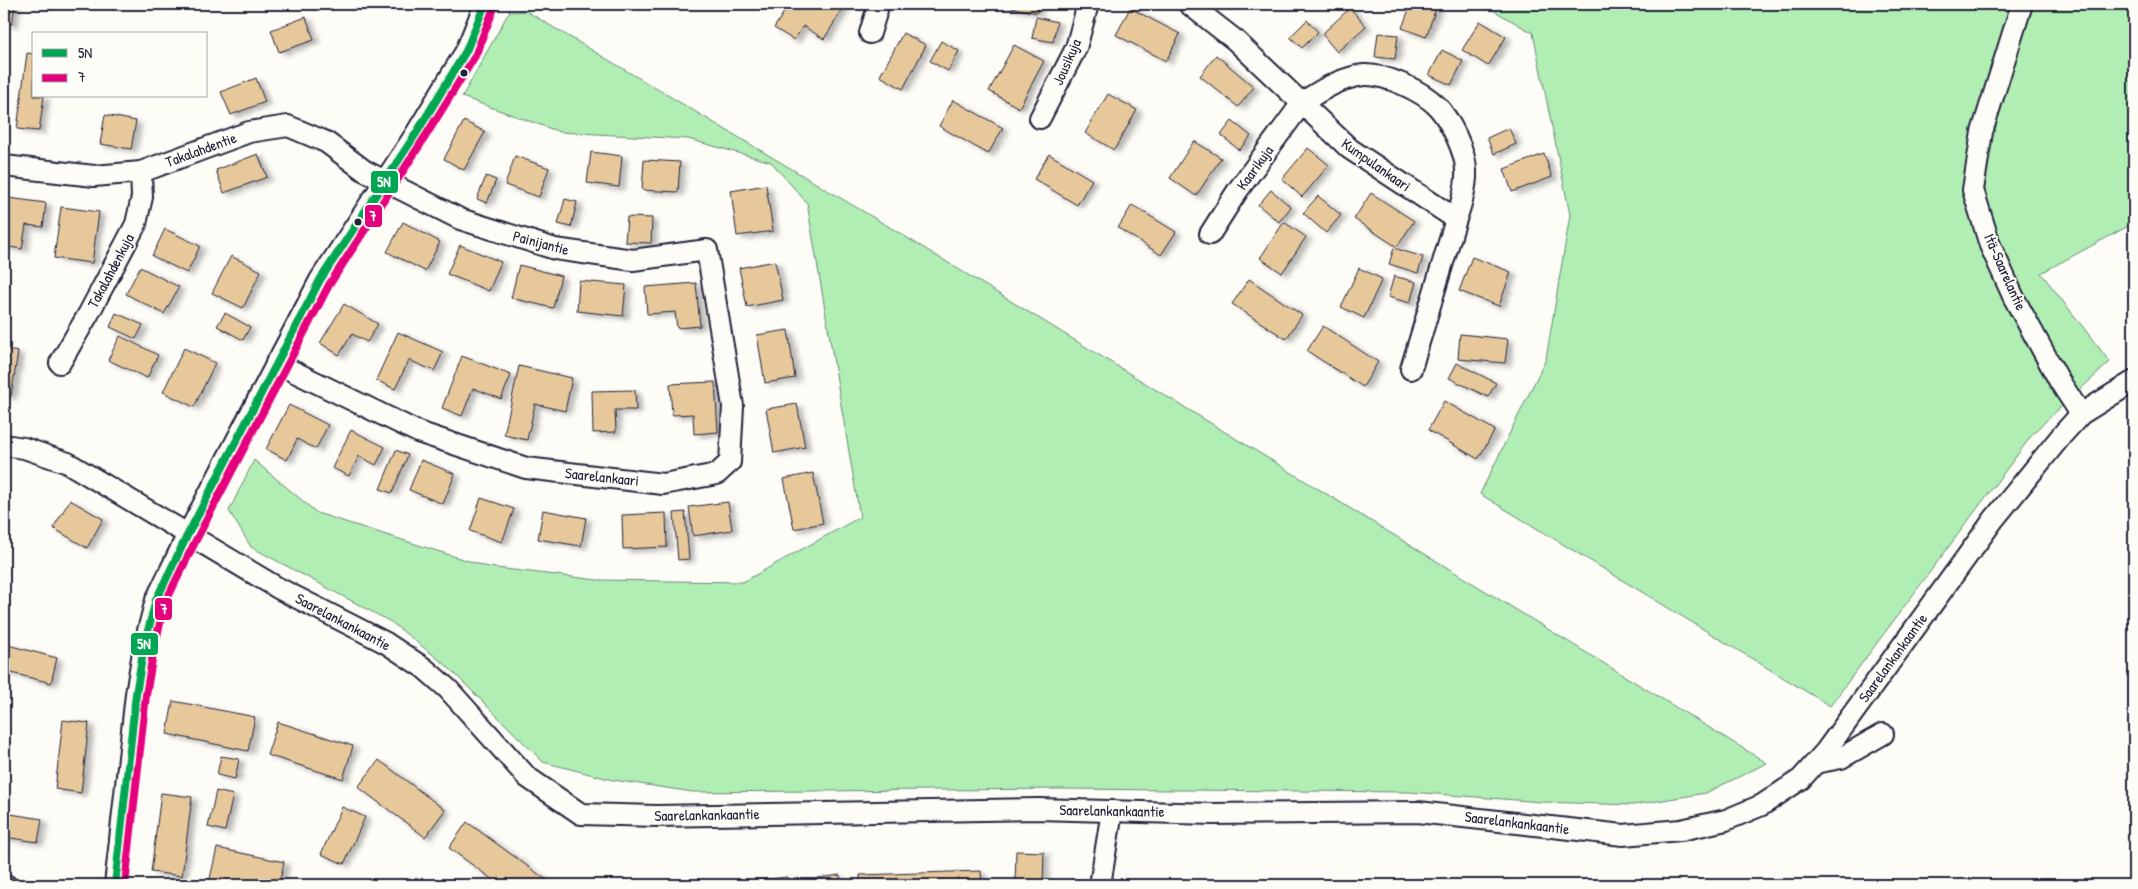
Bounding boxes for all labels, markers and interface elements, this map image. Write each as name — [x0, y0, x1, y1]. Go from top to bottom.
legend — [32, 32, 208, 98]
street label: Jousikuja — [1047, 35, 1086, 88]
text: 5N — [78, 42, 92, 63]
text: 7 — [78, 66, 85, 87]
unlabelled marker — [459, 68, 469, 78]
street label: Takalahdentie — [162, 127, 239, 172]
street label: Kumpulankaari — [1337, 133, 1415, 196]
street label: Kaarikuja — [1231, 141, 1278, 194]
line badge: 5N — [370, 170, 399, 194]
text: 5N — [377, 172, 391, 191]
line badge: 7 — [364, 204, 383, 228]
text: 7 — [369, 206, 377, 225]
unlabelled marker — [353, 217, 363, 227]
street label: Painijantie — [511, 225, 572, 260]
street label: Takalahdenkuja — [82, 230, 139, 312]
street label: Itä-Saarelantie — [1979, 230, 2032, 314]
street label: Saarelankaari — [564, 462, 640, 491]
street label: Saarelankankaantie — [292, 588, 395, 656]
line badge: 7 — [154, 597, 173, 621]
text: 7 — [160, 599, 168, 618]
street label: Saarelankankaantie — [1853, 609, 1932, 706]
line badge: 5N — [130, 632, 159, 656]
text: 5N — [137, 634, 151, 653]
street label: Saarelankankaantie — [1059, 799, 1165, 822]
street label: Saarelankankaantie — [654, 803, 760, 826]
street label: Saarelankankaantie — [1464, 806, 1571, 839]

